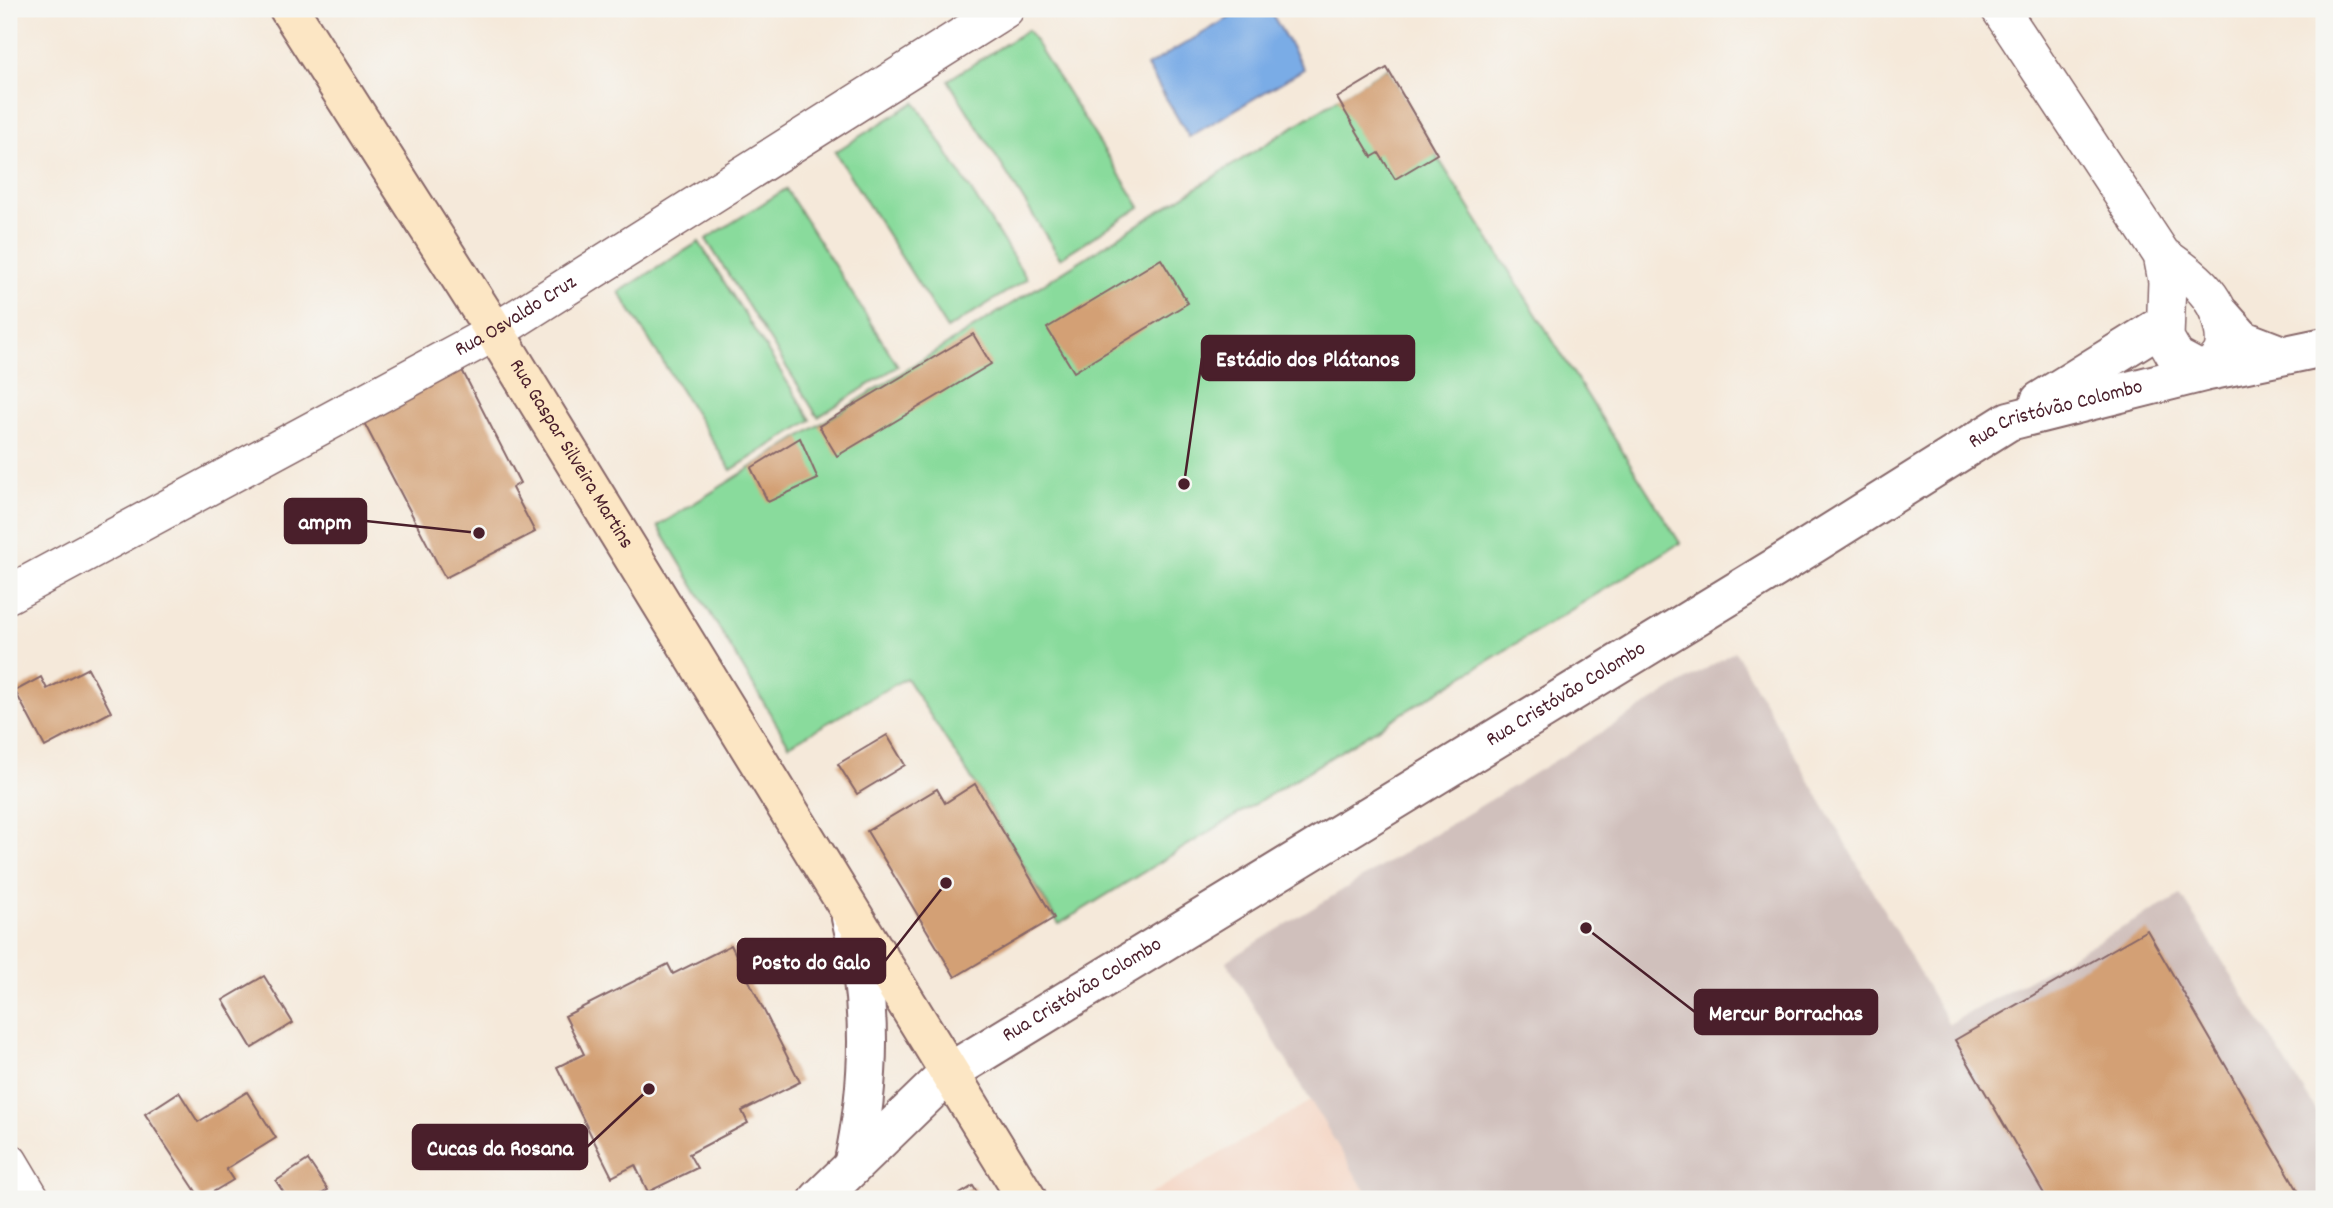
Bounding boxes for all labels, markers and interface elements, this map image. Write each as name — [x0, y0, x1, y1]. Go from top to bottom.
street label: Rua Osvaldo Cruz — [450, 269, 583, 366]
callout: Estádio dos Plátanos — [1202, 336, 1414, 380]
text: Estádio dos Plátanos — [1216, 345, 1400, 378]
street label: Rua Gaspar Silveira Martins — [500, 354, 640, 555]
street label: Rua Cristóvão Colombo — [1963, 373, 2146, 457]
callout: ampm — [285, 499, 366, 543]
text: ampm — [299, 508, 352, 541]
street label: Rua Cristóvão Colombo — [1481, 635, 1652, 756]
street label: Rua Cristóvão Colombo — [997, 931, 1168, 1051]
callout: Posto do Galo — [738, 939, 885, 983]
text: Posto do Galo — [752, 948, 870, 981]
callout: Mercur Borrachas — [1695, 990, 1877, 1034]
text: Mercur Borrachas — [1709, 999, 1863, 1032]
callout: Cucas da Rosana — [413, 1125, 587, 1169]
text: Cucas da Rosana — [427, 1134, 574, 1167]

